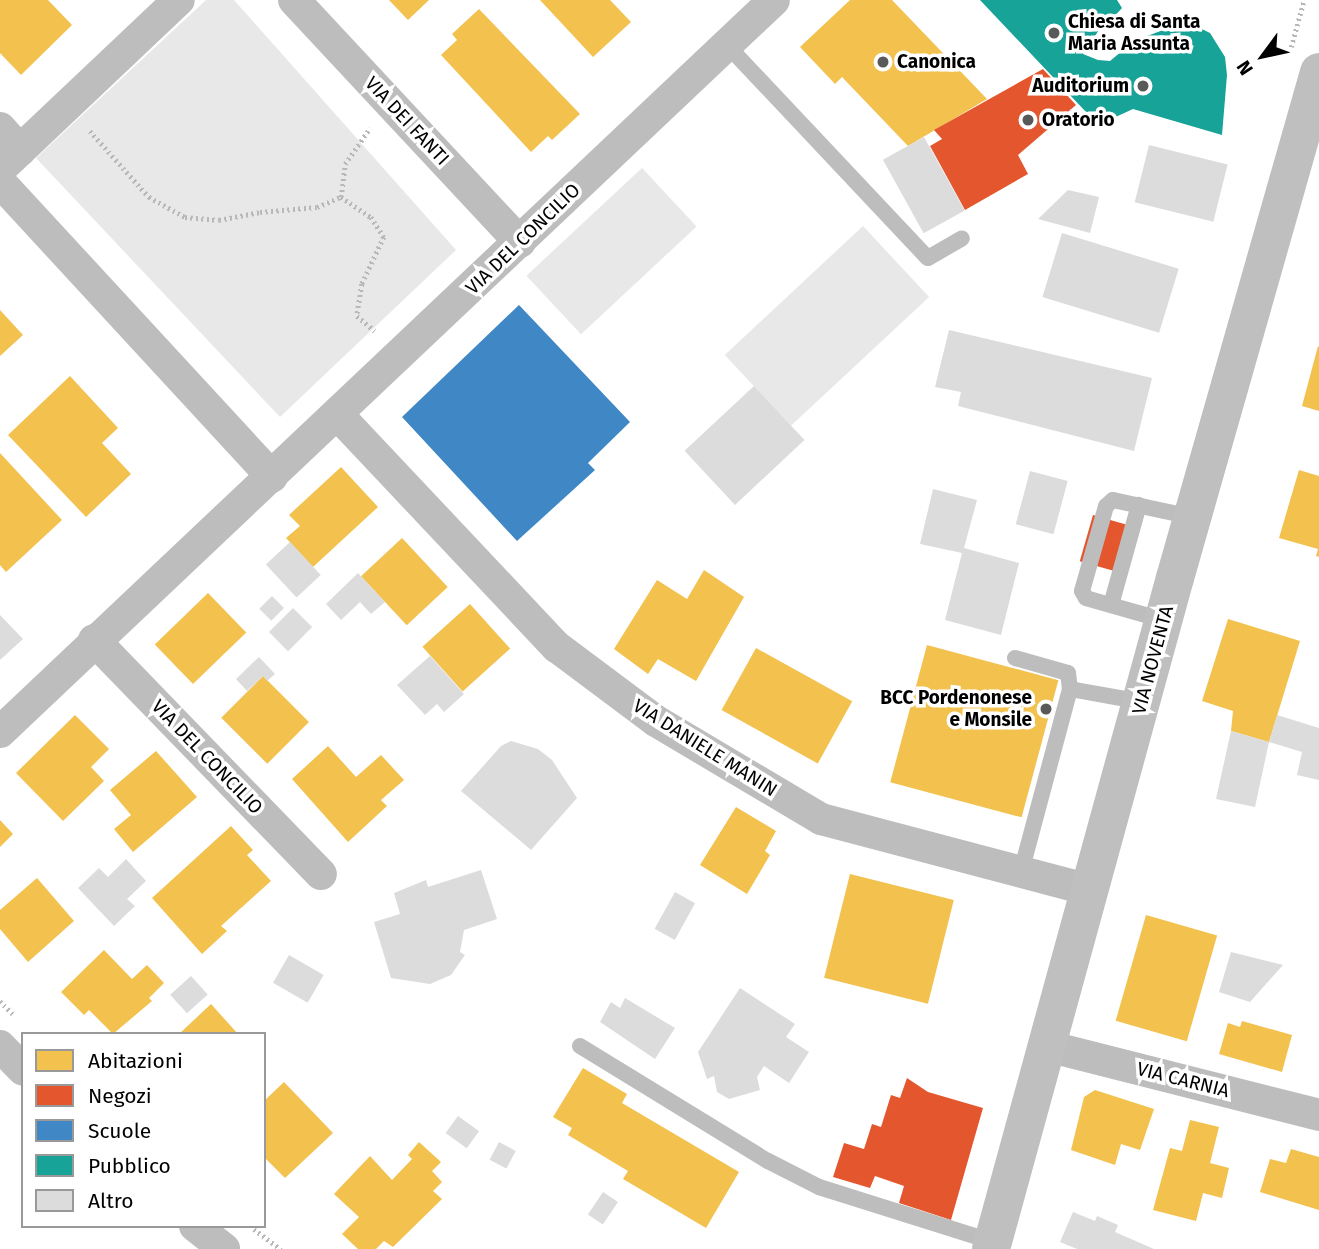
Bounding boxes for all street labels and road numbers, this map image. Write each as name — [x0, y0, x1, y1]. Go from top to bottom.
street label: VIA DEI FANTI — [360, 72, 454, 170]
street label: VIA DEL CONCILIO — [461, 179, 585, 299]
street label: VIA NOVENTA — [1128, 603, 1178, 717]
street label: VIA DANIELE MANIN — [629, 694, 781, 802]
street label: VIA DEL CONCILIO — [147, 695, 267, 819]
street label: VIA CARNIA — [1134, 1057, 1232, 1103]

